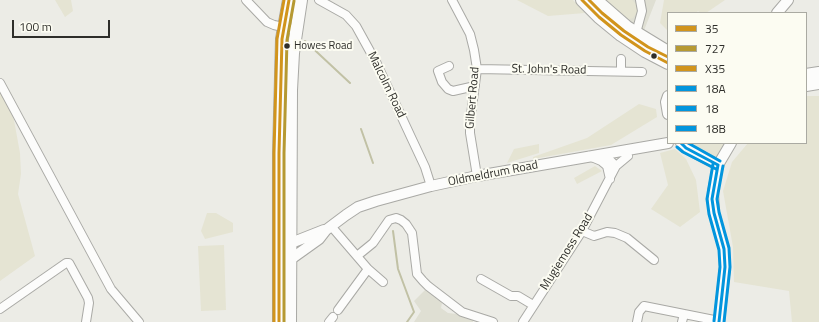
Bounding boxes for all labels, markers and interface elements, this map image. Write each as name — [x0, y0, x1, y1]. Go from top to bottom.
scale bar — [14, 12, 112, 38]
legend — [667, 12, 807, 144]
text: 100 m — [19, 17, 52, 36]
text: 35 — [705, 19, 718, 38]
place label: Howes Road — [294, 39, 352, 53]
text: 727 — [705, 39, 725, 58]
marker: Howes Road — [282, 41, 292, 51]
street label: Malcolm Road — [364, 50, 408, 120]
unlabelled marker — [649, 51, 659, 61]
text: X35 — [705, 59, 725, 78]
street label: St. John's Road — [511, 62, 587, 78]
street label: Gilbert Road — [463, 66, 483, 130]
text: 18A — [705, 79, 726, 98]
text: 18 — [705, 99, 718, 118]
text: 18B — [705, 119, 726, 138]
street label: Oldmeldrum Road — [447, 158, 539, 190]
street label: Mugiemoss Road — [538, 211, 596, 293]

